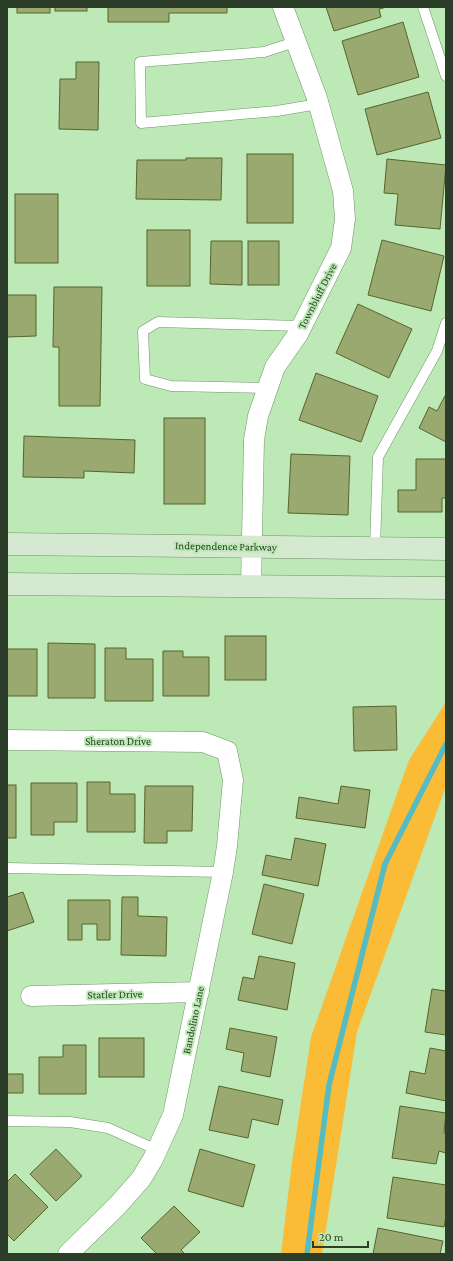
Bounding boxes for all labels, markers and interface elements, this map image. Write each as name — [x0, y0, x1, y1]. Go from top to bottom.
street label: Townbluff Drive — [295, 261, 339, 331]
street label: Independence Parkway — [175, 539, 278, 554]
street label: Sheraton Drive — [85, 735, 151, 747]
street label: Bandolino Lane — [180, 985, 206, 1055]
street label: Statler Drive — [87, 988, 143, 1000]
scale bar — [313, 1223, 368, 1249]
text: 20 m — [319, 1230, 344, 1244]

